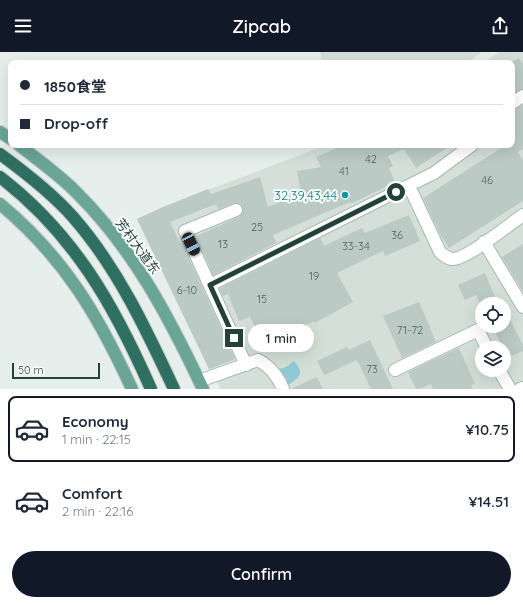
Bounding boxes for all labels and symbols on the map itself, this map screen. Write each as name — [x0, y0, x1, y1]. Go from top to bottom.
house number: 42 — [365, 152, 377, 166]
house number: 41 — [339, 164, 349, 178]
house number: 46 — [481, 173, 493, 187]
route start — [387, 183, 405, 201]
place label: 32,39,43,44 — [274, 187, 337, 203]
marker: 32,39,43,44 — [340, 190, 350, 200]
street label: 芳村大道东 — [112, 215, 164, 277]
house number: 25 — [251, 220, 263, 234]
house number: 36 — [391, 228, 403, 242]
car — [180, 231, 202, 257]
house number: 13 — [218, 237, 228, 251]
house number: 33-34 — [342, 239, 370, 253]
house number: 19 — [309, 269, 319, 283]
house number: 6-10 — [177, 283, 197, 297]
house number: 15 — [257, 292, 267, 306]
house number: 71-72 — [397, 323, 423, 337]
callout: 1 min — [248, 324, 314, 352]
route end — [225, 329, 243, 347]
scale bar — [12, 361, 100, 380]
house number: 73 — [366, 362, 378, 376]

